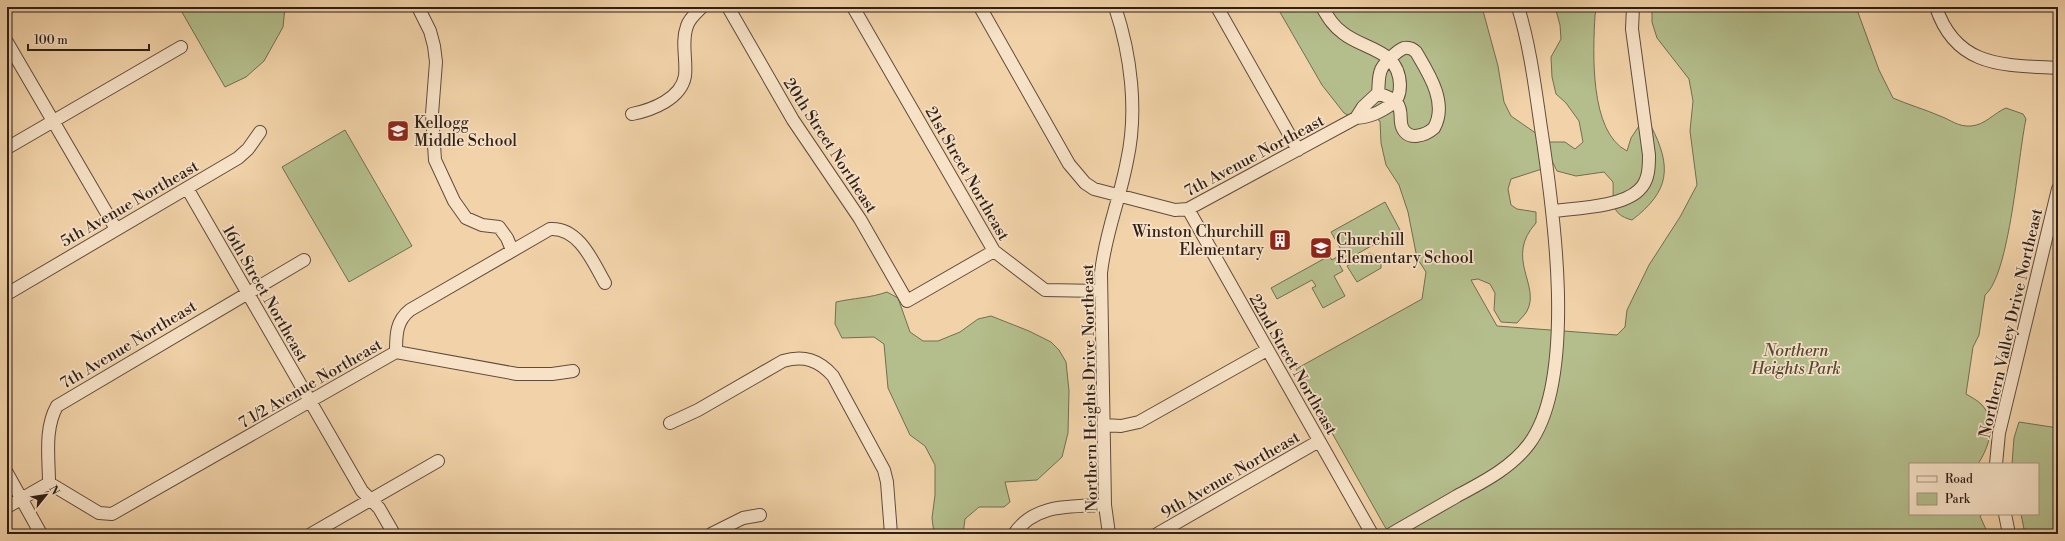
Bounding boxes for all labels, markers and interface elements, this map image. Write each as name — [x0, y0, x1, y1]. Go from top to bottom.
scale bar — [28, 26, 149, 52]
text: 100 m — [34, 33, 68, 48]
street label: 20th Street Northeast — [779, 74, 882, 217]
street label: 21st Street Northeast — [921, 103, 1014, 244]
street label: 7th Avenue Northeast — [1181, 110, 1328, 201]
place label: Kellogg Middle School — [414, 113, 517, 151]
school or university icon: Kellogg Middle School — [385, 118, 411, 144]
street label: 5th Avenue Northeast — [57, 156, 202, 252]
street label: Northern Valley Drive Northeast — [1975, 206, 2047, 440]
street label: 16th Street Northeast — [218, 222, 312, 365]
place label: Winston Churchill Elementary — [1131, 222, 1264, 260]
building icon: Winston Churchill Elementary — [1267, 227, 1293, 253]
place label: Churchill Elementary School — [1336, 230, 1474, 268]
school or university icon: Churchill Elementary School — [1308, 235, 1334, 261]
street label: Northern Heights Drive Northeast — [1078, 264, 1102, 512]
street label: 22nd Street Northeast — [1245, 290, 1342, 439]
street label: 7th Avenue Northeast — [57, 296, 200, 393]
street label: 7 1/2 Avenue Northeast — [235, 334, 386, 433]
park label: Northern Heights Park — [1750, 341, 1841, 379]
street label: 9th Avenue Northeast — [1158, 427, 1304, 523]
legend — [1909, 463, 2039, 515]
text: Road — [1945, 472, 1973, 487]
north arrow — [26, 475, 66, 515]
text: N — [46, 483, 62, 498]
text: Park — [1945, 492, 1971, 507]

